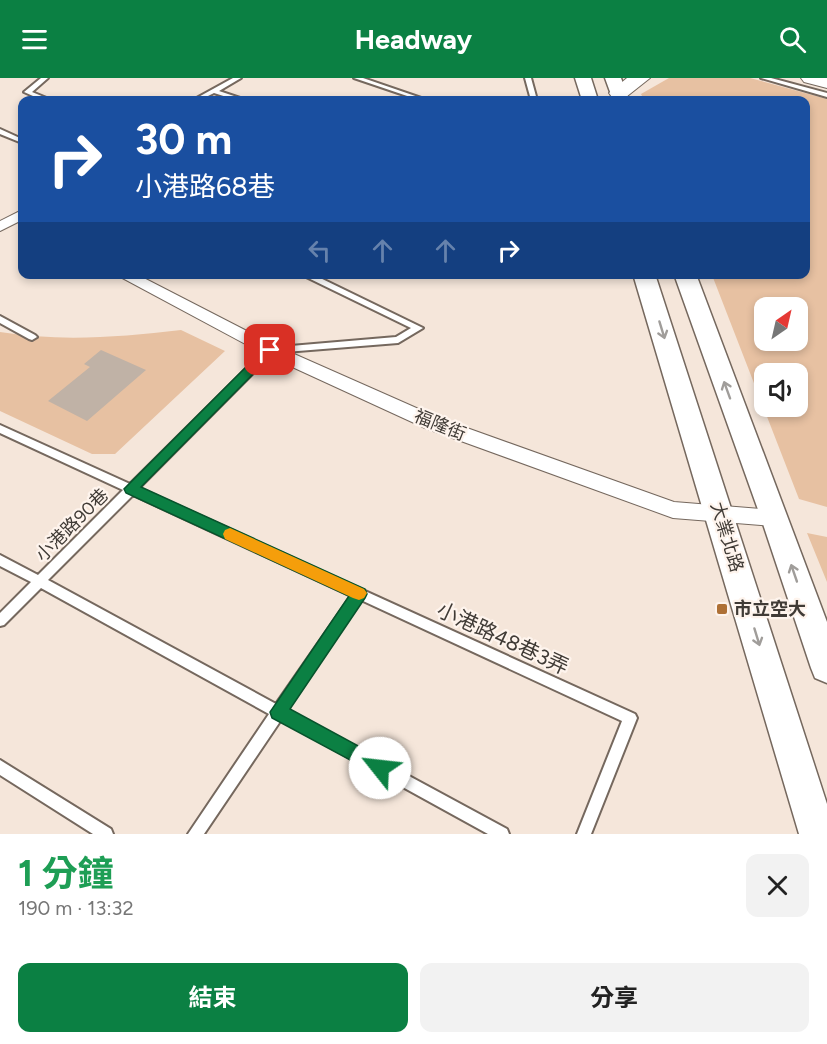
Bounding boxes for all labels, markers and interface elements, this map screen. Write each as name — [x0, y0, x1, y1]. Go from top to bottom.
icon: menu — [18, 23, 51, 56]
text: Headway — [355, 23, 472, 56]
icon: search — [776, 23, 809, 56]
text: 30 m — [135, 114, 232, 165]
icon: right — [36, 120, 114, 198]
text: 小港路68巷 — [135, 170, 275, 203]
icon: left — [303, 234, 336, 267]
icon: ahead — [366, 234, 399, 267]
icon: ahead — [429, 234, 462, 267]
icon: right — [492, 234, 525, 267]
north arrow — [754, 297, 808, 351]
map controls — [754, 297, 808, 417]
one-way arrow — [657, 320, 668, 339]
pin — [244, 324, 295, 375]
icon: arrive — [253, 333, 286, 366]
button: sound — [754, 363, 808, 417]
one-way arrow — [721, 381, 732, 400]
street label: 福隆街 — [411, 405, 469, 445]
street label: 小港路90巷 — [31, 484, 113, 566]
street label: 大業北路 — [706, 499, 748, 575]
one-way arrow — [788, 564, 799, 583]
street label: 小港路48巷3弄 — [433, 597, 573, 679]
place label: 市立空大 — [734, 598, 806, 620]
marker: 市立空大 — [715, 602, 729, 616]
one-way arrow — [752, 627, 763, 646]
position arrow — [348, 736, 412, 800]
text: 1 分鐘 — [18, 852, 114, 895]
button: close — [746, 854, 809, 917]
text: 190 m · 13:32 — [18, 896, 134, 920]
button: 結束 — [18, 963, 408, 1032]
button: 分享 — [420, 963, 809, 1032]

